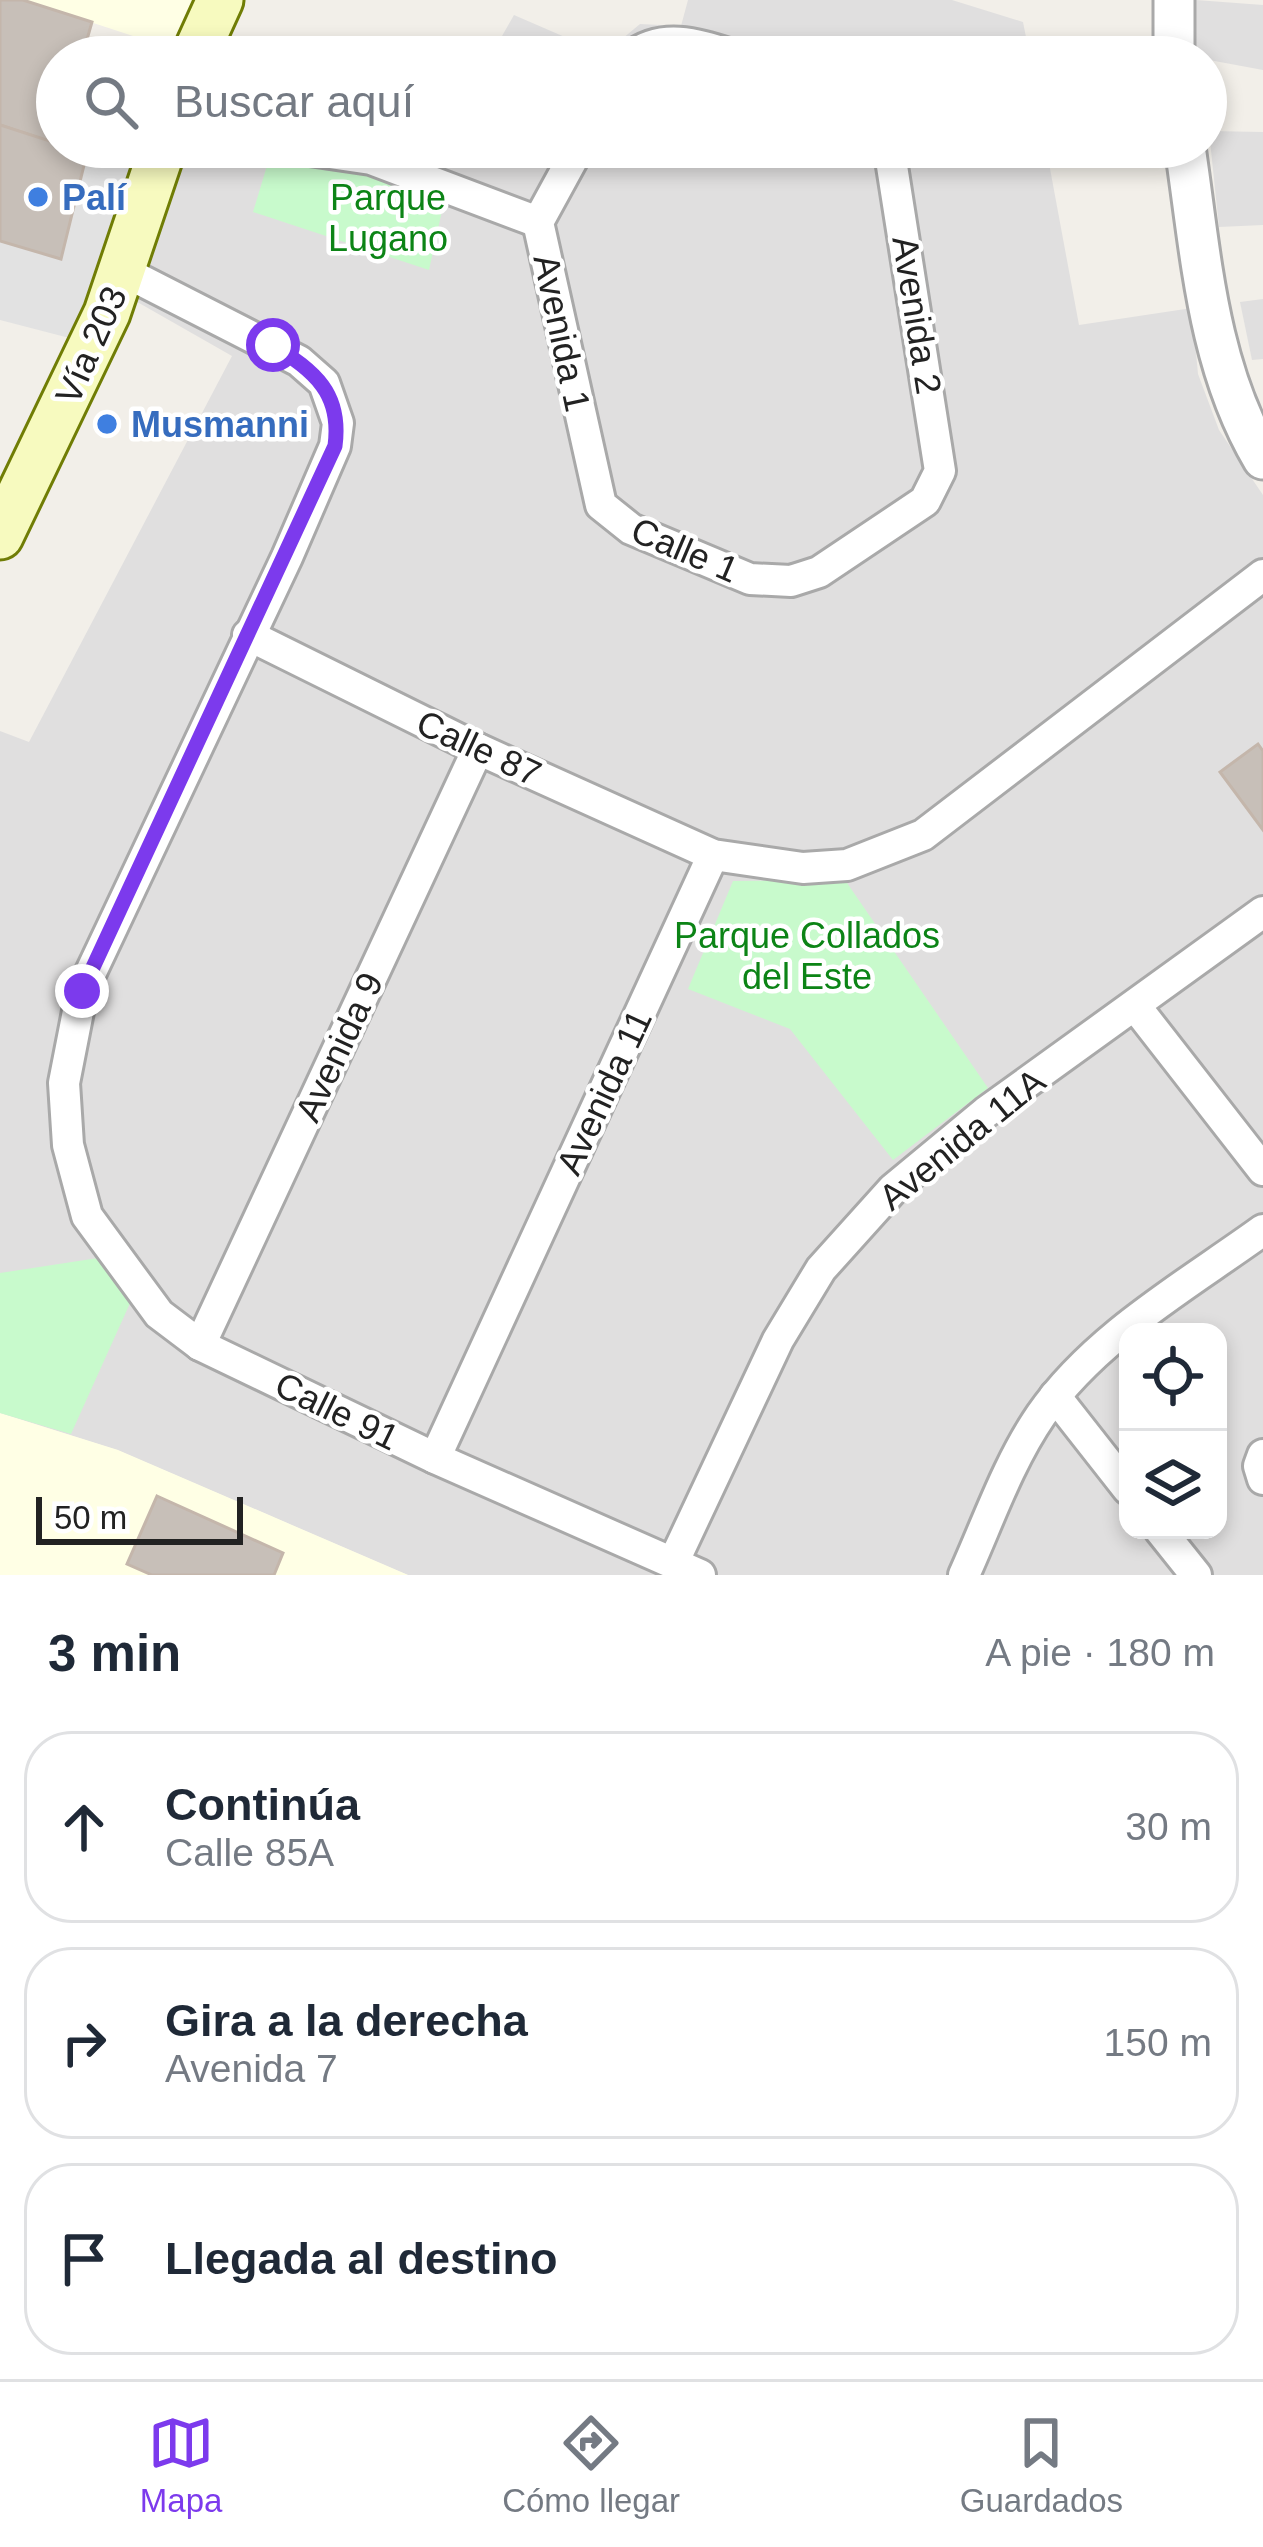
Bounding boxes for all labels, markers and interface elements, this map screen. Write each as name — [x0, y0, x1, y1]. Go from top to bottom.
search box — [36, 36, 1227, 168]
icon: search — [78, 69, 144, 135]
text: Buscar aquí — [174, 76, 414, 127]
place label: Palí — [62, 177, 127, 218]
park label: Parque Lugano — [328, 177, 448, 259]
marker: Palí — [25, 184, 51, 210]
street label: Avenida 2 — [884, 233, 950, 397]
street label: Avenida 1 — [525, 251, 599, 415]
street label: Vía 203 — [47, 280, 135, 410]
route start — [246, 318, 300, 372]
place label: Musmanni — [131, 404, 309, 445]
marker: Musmanni — [94, 411, 120, 437]
street label: Calle 1 — [625, 509, 745, 591]
street label: Calle 87 — [410, 702, 548, 794]
park label: Parque Collados del Este — [674, 915, 940, 997]
route end — [55, 964, 109, 1018]
street label: Avenida 9 — [287, 966, 391, 1128]
street label: Avenida 11 — [548, 1003, 660, 1181]
street label: Avenida 11A — [871, 1060, 1053, 1218]
map controls — [1119, 1323, 1227, 1539]
button: locate — [1119, 1323, 1227, 1431]
street label: Calle 91 — [269, 1364, 405, 1458]
button: layers — [1119, 1431, 1227, 1539]
scale bar — [36, 1491, 243, 1544]
text: 50 m — [54, 1499, 127, 1536]
text: 3 min — [48, 1625, 181, 1682]
text: A pie · 180 m — [985, 1631, 1215, 1674]
text: Continúa — [165, 1779, 360, 1830]
icon: ahead — [51, 1794, 117, 1860]
text: 30 m — [1125, 1805, 1212, 1848]
text: Calle 85A — [165, 1831, 334, 1874]
text: Gira a la derecha — [165, 1995, 528, 2046]
icon: right — [51, 2010, 117, 2076]
text: 150 m — [1104, 2021, 1212, 2064]
text: Avenida 7 — [165, 2047, 338, 2090]
icon: arrive — [51, 2226, 117, 2292]
text: Llegada al destino — [165, 2233, 558, 2284]
tab: Mapa — [140, 2410, 222, 2520]
tab: Cómo llegar — [502, 2410, 680, 2520]
tab: Guardados — [960, 2410, 1123, 2520]

